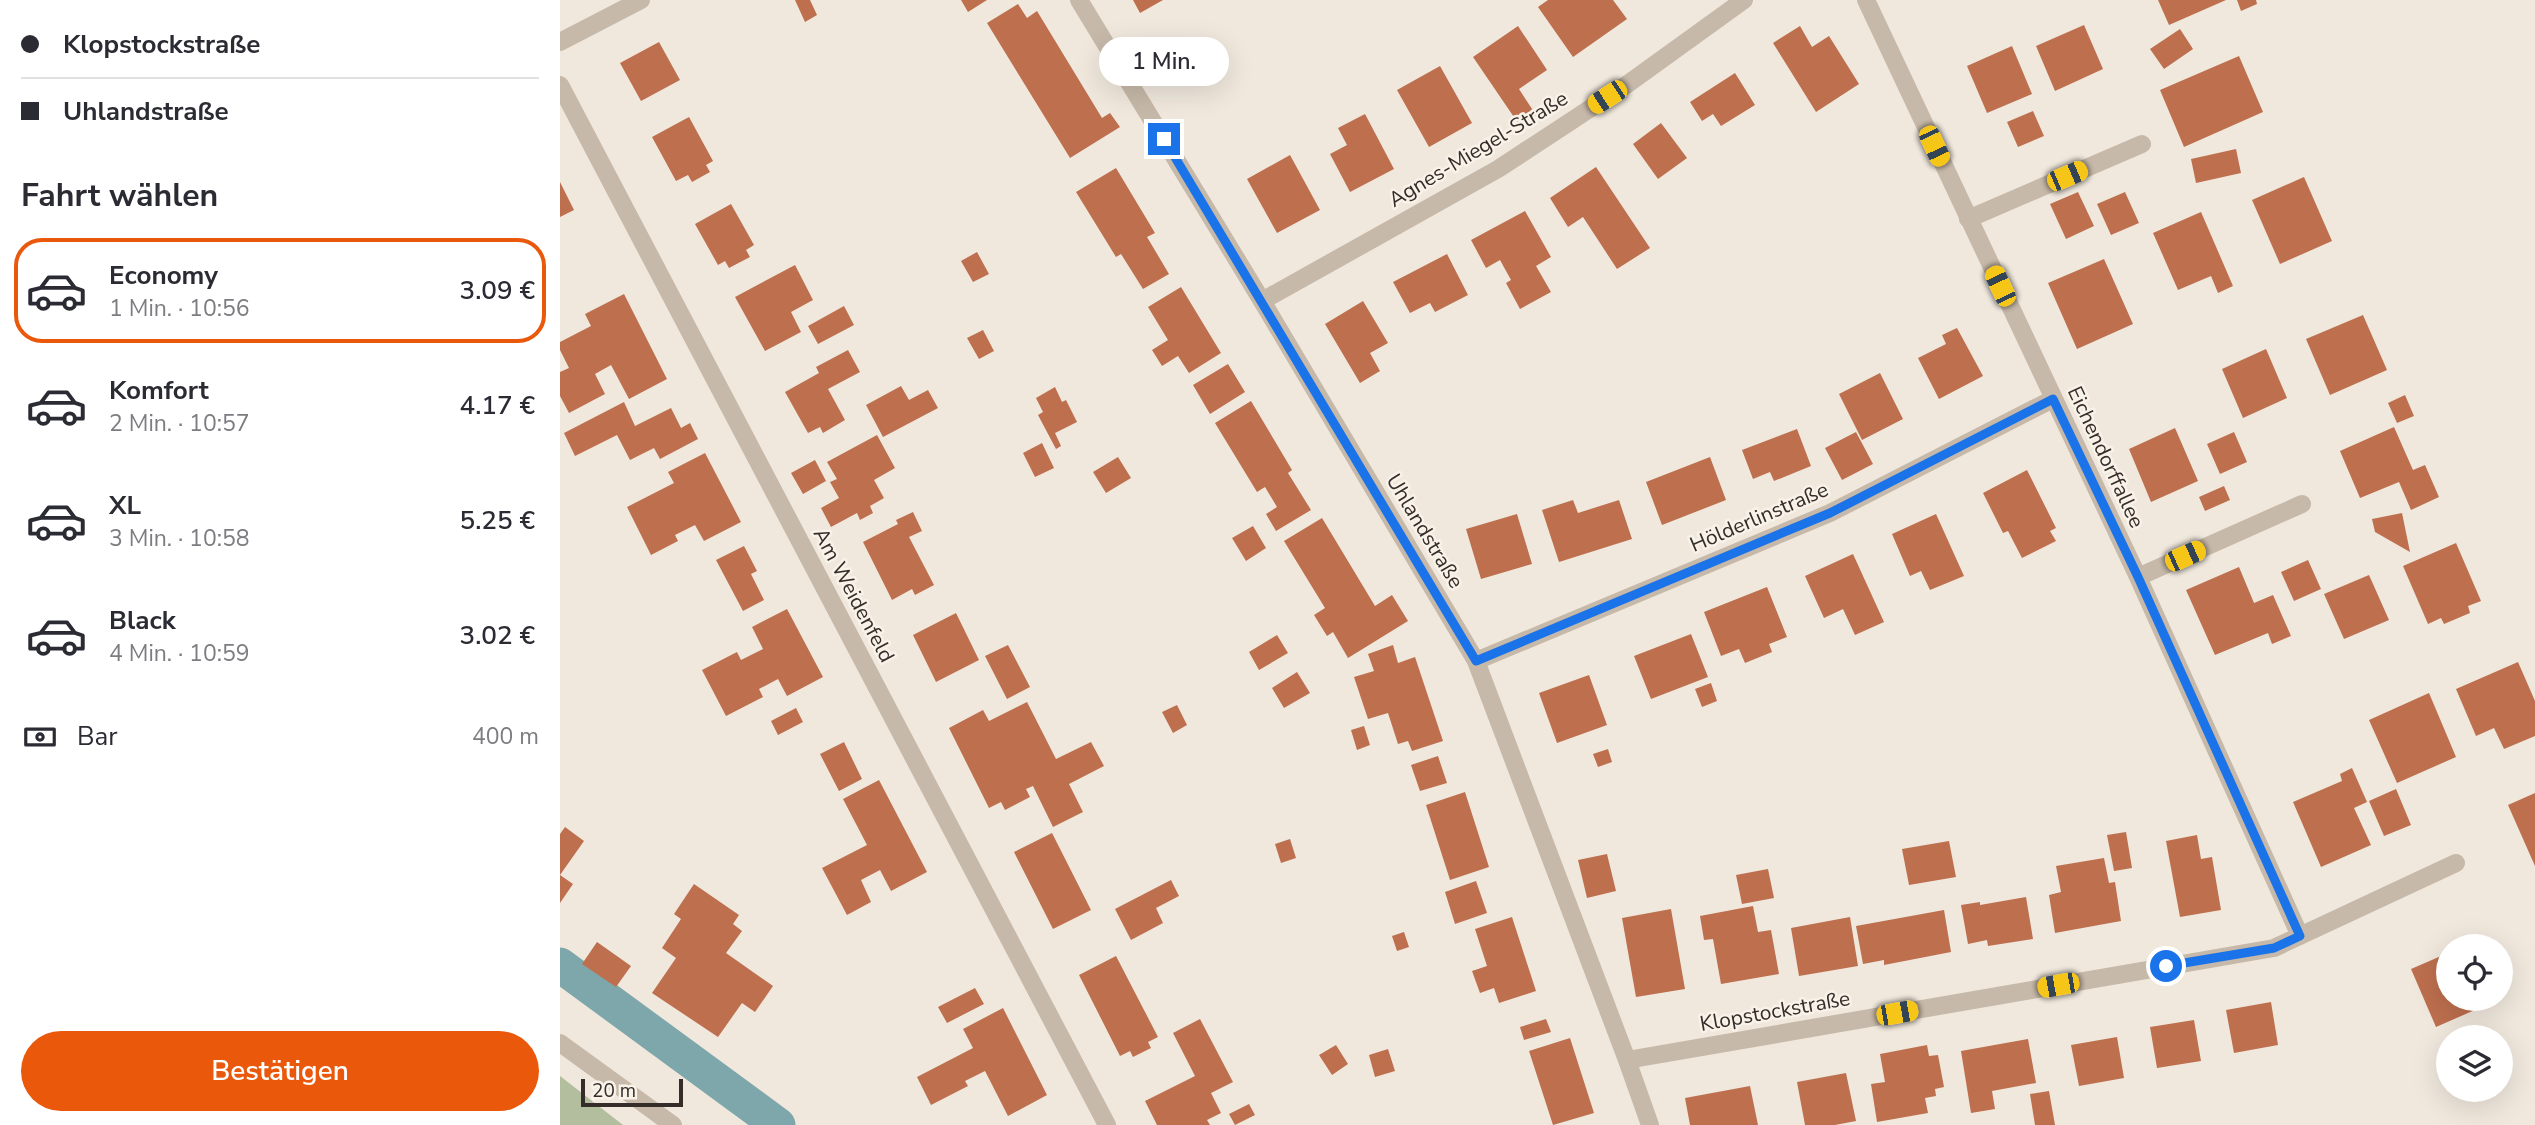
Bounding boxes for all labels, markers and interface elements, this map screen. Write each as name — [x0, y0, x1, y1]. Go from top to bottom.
text: Klopstockstraße — [63, 27, 260, 62]
callout: 1 Min. — [1099, 38, 1229, 86]
text: 1 Min. — [1132, 46, 1196, 77]
car — [1584, 77, 1631, 117]
street label: Agnes-Miegel-Straße — [1383, 84, 1573, 214]
text: Uhlandstraße — [63, 94, 229, 129]
route end — [1148, 123, 1180, 155]
car — [1916, 123, 1953, 169]
car — [2044, 158, 2091, 194]
text: Fahrt wählen — [21, 174, 218, 217]
text: Economy — [109, 258, 218, 293]
icon: car — [25, 259, 88, 322]
car — [1982, 263, 2019, 309]
text: 3.09 € — [460, 273, 535, 308]
text: 1 Min. · 10:56 — [109, 293, 250, 324]
text: Komfort — [109, 373, 209, 408]
icon: car — [25, 374, 88, 437]
street label: Eichendorffallee — [2061, 382, 2151, 532]
text: 4.17 € — [460, 388, 535, 423]
text: 2 Min. · 10:57 — [109, 408, 250, 439]
street label: Uhlandstraße — [1380, 469, 1470, 593]
street label: Hölderlinstraße — [1686, 475, 1832, 559]
text: XL — [109, 488, 141, 523]
icon: car — [25, 489, 88, 552]
text: 5.25 € — [460, 503, 535, 538]
text: 3 Min. · 10:58 — [109, 523, 250, 554]
street label: Am Weidenfeld — [807, 523, 901, 667]
car — [2162, 538, 2209, 574]
text: Black — [109, 603, 176, 638]
icon: car — [25, 604, 88, 667]
text: 3.02 € — [460, 618, 535, 653]
text: 4 Min. · 10:59 — [109, 638, 250, 669]
icon: cash — [21, 718, 59, 756]
text: Bar — [77, 719, 118, 754]
text: 400 m — [472, 721, 539, 752]
map controls — [2436, 934, 2513, 1102]
button: locate — [2436, 934, 2513, 1011]
route start — [2150, 950, 2182, 982]
car — [2036, 971, 2081, 999]
street label: Klopstockstraße — [1698, 984, 1852, 1038]
car — [1875, 999, 1920, 1027]
button: layers — [2436, 1025, 2513, 1102]
button: Bestätigen — [21, 1031, 539, 1111]
scale bar — [581, 1076, 682, 1108]
text: 20 m — [592, 1078, 636, 1104]

